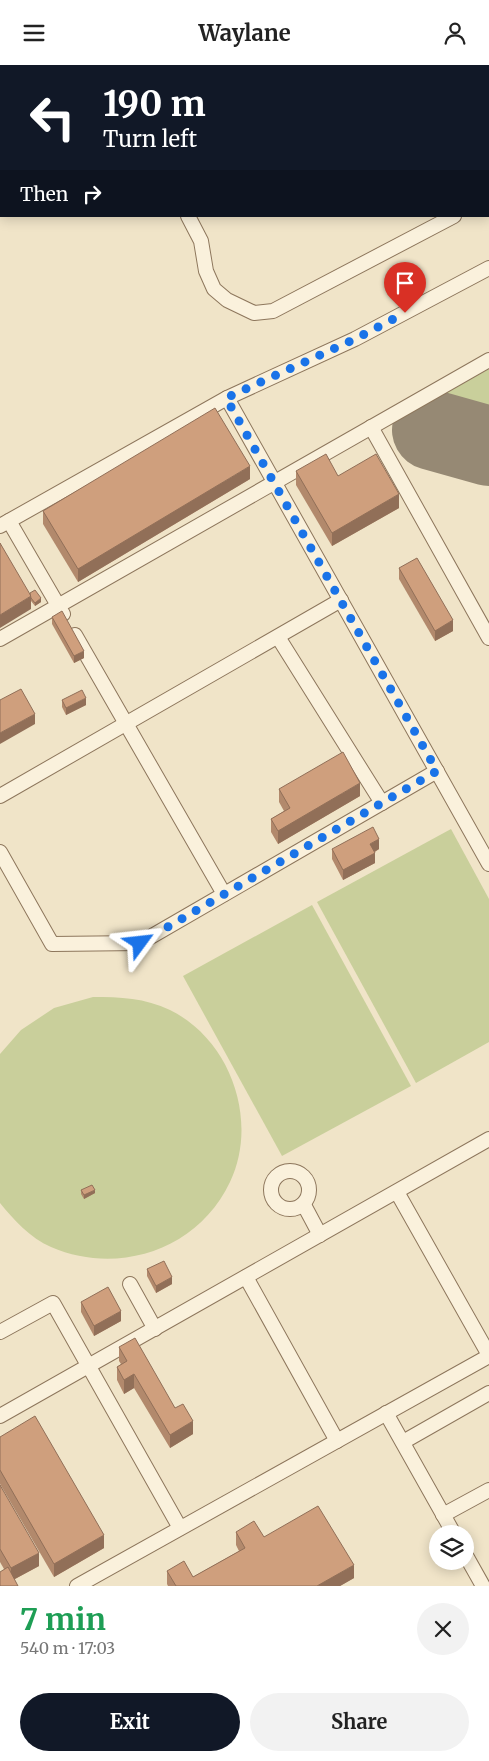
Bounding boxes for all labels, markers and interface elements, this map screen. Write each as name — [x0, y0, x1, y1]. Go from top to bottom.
icon: menu — [20, 19, 48, 47]
text: Waylane — [198, 19, 291, 47]
icon: person — [441, 19, 469, 47]
text: 190 m — [103, 82, 206, 126]
icon: left — [20, 85, 85, 150]
text: Turn left — [103, 125, 197, 153]
icon: right — [78, 180, 106, 208]
text: Then — [20, 182, 68, 206]
pin — [384, 262, 426, 313]
icon: arrive — [391, 269, 419, 297]
position arrow — [113, 916, 165, 968]
map controls — [429, 1525, 474, 1570]
button: layers — [429, 1525, 474, 1570]
text: 7 min — [20, 1600, 106, 1638]
button: close — [417, 1603, 469, 1655]
text: 540 m · 17:03 — [20, 1638, 115, 1658]
button: Exit — [20, 1693, 240, 1751]
button: Share — [250, 1693, 469, 1751]

